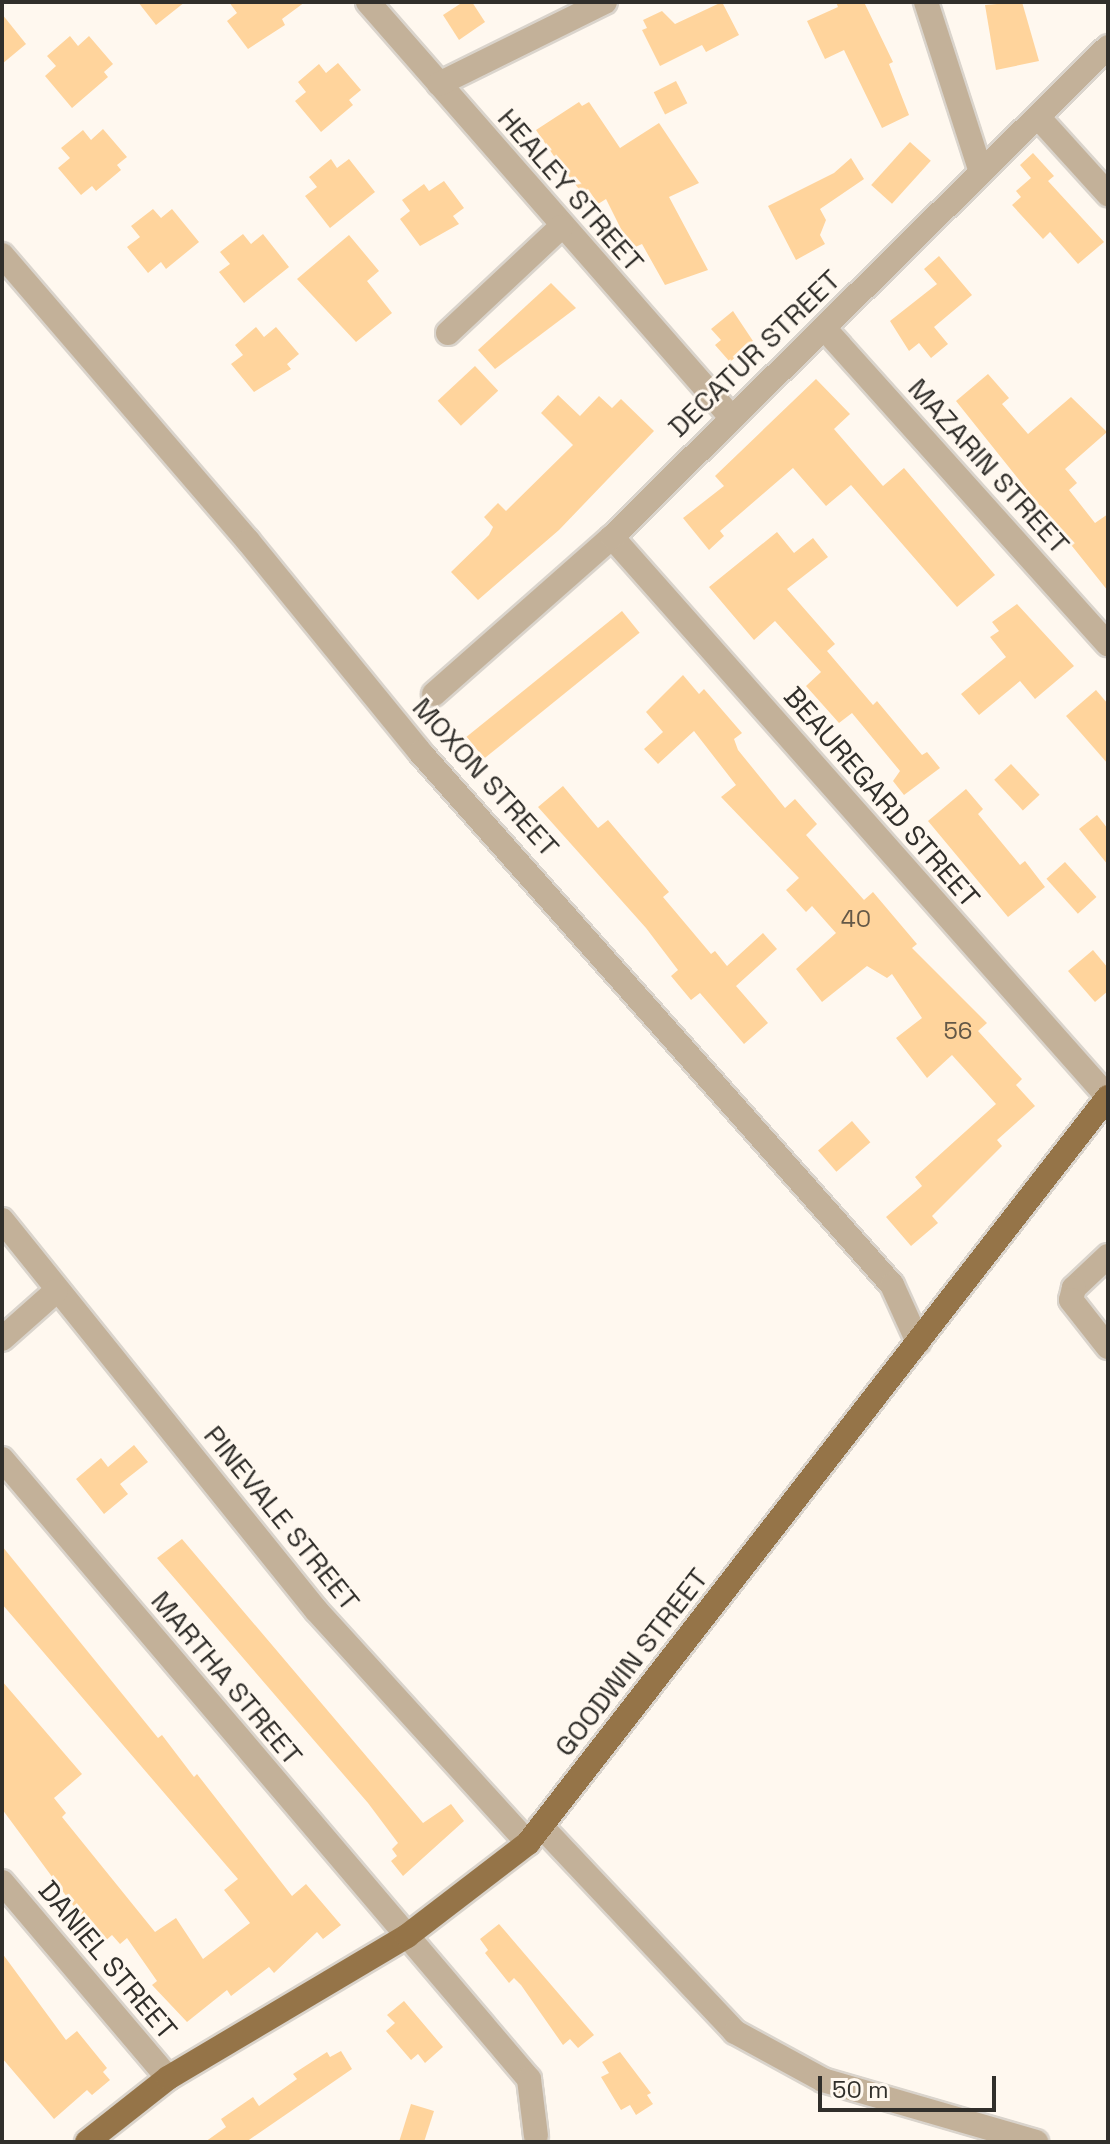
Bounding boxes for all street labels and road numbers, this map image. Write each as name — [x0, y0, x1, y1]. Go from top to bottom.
street label: HEALEY STREET — [491, 101, 651, 279]
street label: DECATUR STREET — [661, 262, 847, 444]
street label: MAZARIN STREET — [901, 371, 1077, 561]
street label: BEAUREGARD STREET — [777, 680, 987, 914]
street label: MOXON STREET — [406, 691, 566, 863]
street label: PINEVALE STREET — [197, 1419, 367, 1617]
street label: GOODWIN STREET — [547, 1561, 715, 1763]
street label: MARTHA STREET — [144, 1584, 310, 1772]
street label: DANIEL STREET — [31, 1873, 185, 2047]

